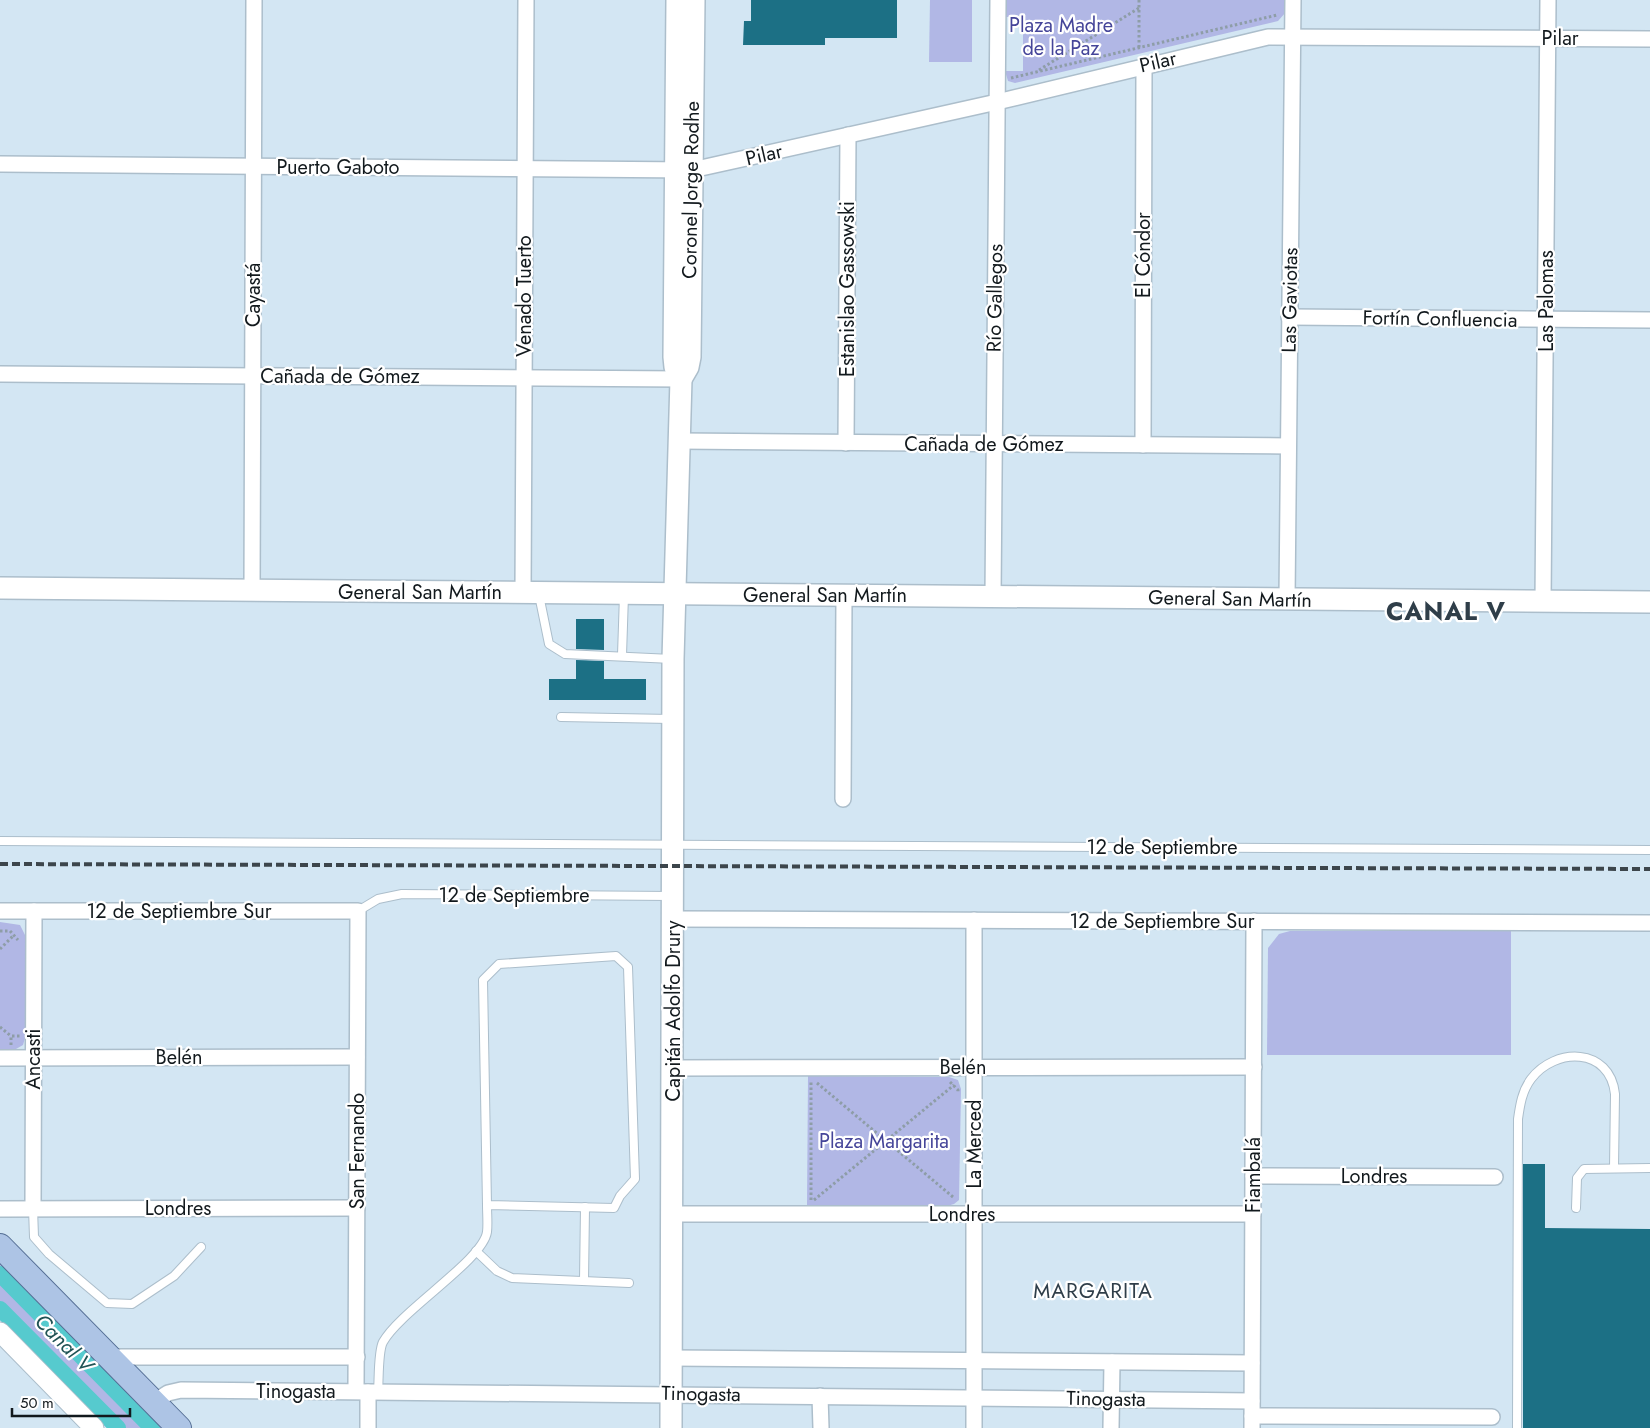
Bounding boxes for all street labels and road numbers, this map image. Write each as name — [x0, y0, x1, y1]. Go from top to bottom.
street label: Pilar — [1541, 24, 1579, 53]
street label: Pilar — [1137, 44, 1180, 80]
street label: Coronel Jorge Rodhe — [675, 101, 707, 279]
street label: Pilar — [743, 137, 786, 173]
street label: Puerto Gaboto — [276, 153, 400, 182]
street label: Estanislao Gassowski — [833, 201, 862, 377]
street label: El Cóndor — [1129, 212, 1158, 298]
street label: Venado Tuerto — [510, 235, 539, 357]
street label: Río Gallegos — [980, 244, 1010, 352]
street label: Las Gaviotas — [1275, 247, 1305, 353]
street label: Las Palomas — [1532, 250, 1561, 352]
street label: Cayastá — [239, 263, 268, 327]
street label: Fortín Confluencia — [1362, 303, 1518, 335]
street label: Cañada de Gómez — [260, 362, 420, 391]
street label: Cañada de Gómez — [904, 430, 1064, 459]
street label: General San Martín — [338, 578, 502, 607]
street label: General San Martín — [743, 581, 907, 610]
street label: General San Martín — [1148, 583, 1312, 615]
street label: 12 de Septiembre — [1087, 833, 1237, 862]
street label: 12 de Septiembre — [439, 881, 589, 910]
street label: 12 de Septiembre Sur — [86, 897, 272, 926]
street label: 12 de Septiembre Sur — [1069, 907, 1255, 936]
street label: Capitán Adolfo Drury — [659, 920, 688, 1101]
street label: Ancasti — [19, 1029, 48, 1089]
street label: Belén — [156, 1043, 202, 1072]
street label: Belén — [940, 1053, 986, 1082]
street label: San Fernando — [343, 1093, 372, 1209]
street label: La Merced — [960, 1100, 989, 1188]
street label: Fiambalá — [1239, 1137, 1268, 1213]
street label: Londres — [1341, 1162, 1407, 1191]
street label: Londres — [145, 1194, 211, 1223]
street label: Londres — [929, 1200, 995, 1229]
street label: Tinogasta — [256, 1377, 336, 1406]
street label: Tinogasta — [661, 1379, 741, 1409]
street label: Tinogasta — [1066, 1384, 1146, 1414]

